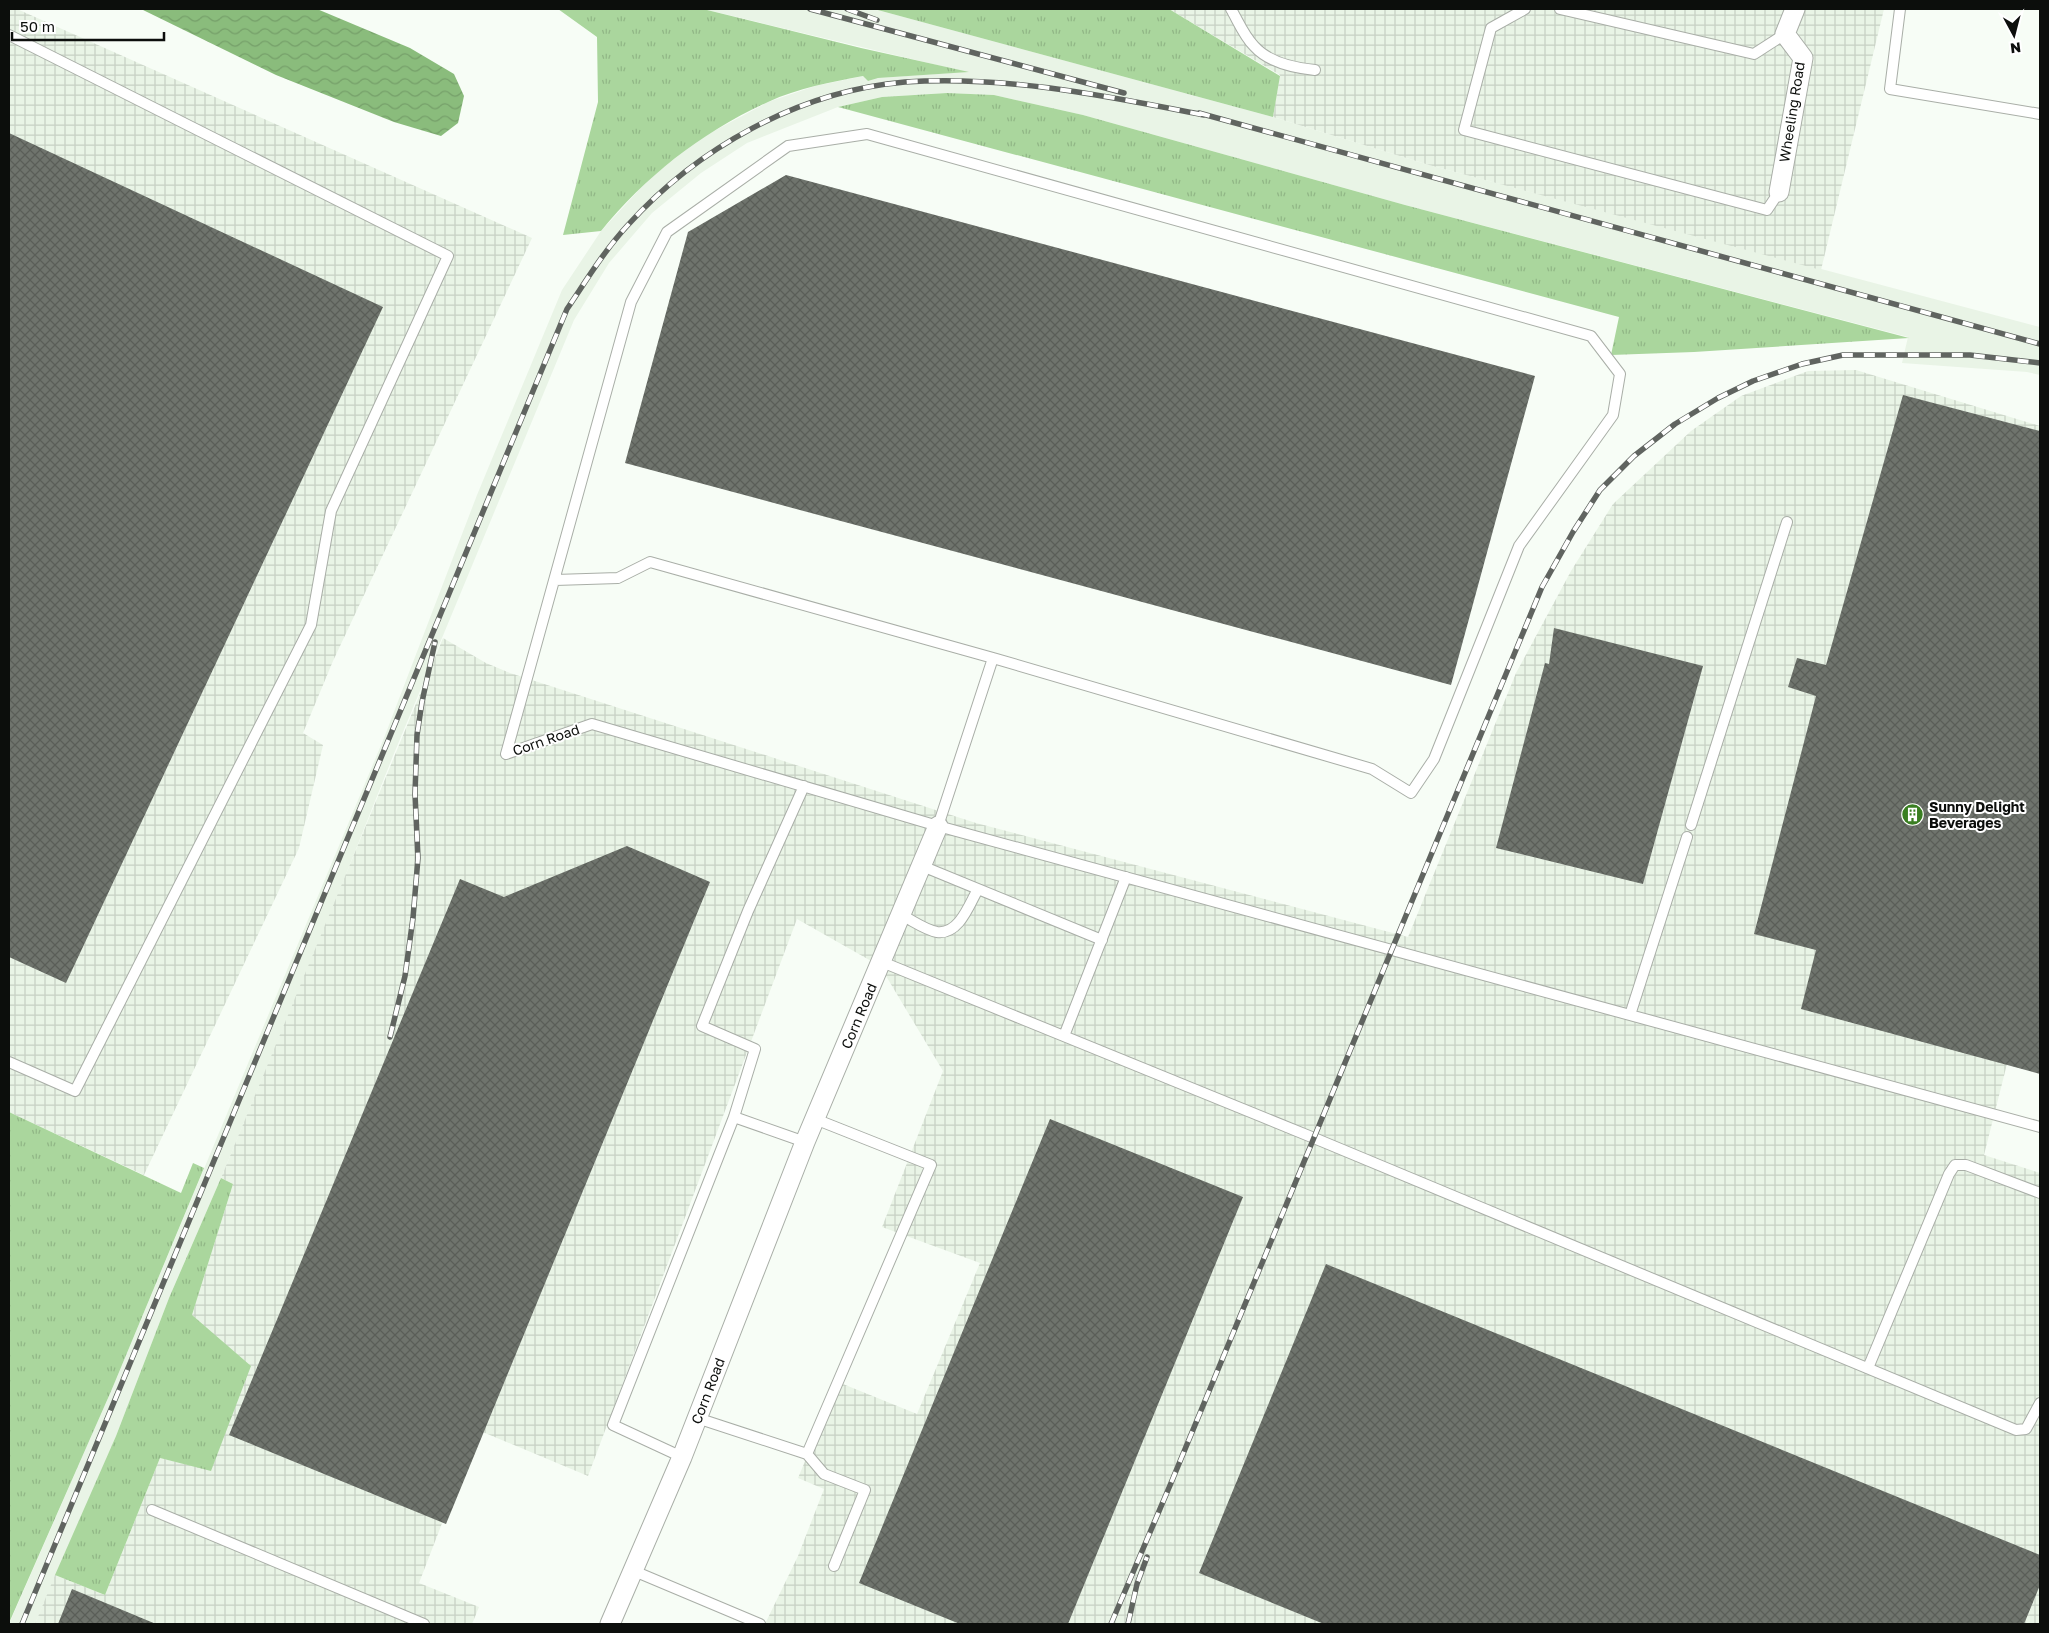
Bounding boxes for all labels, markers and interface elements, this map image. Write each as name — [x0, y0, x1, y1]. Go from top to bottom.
scale bar — [12, 10, 165, 42]
north arrow — [1989, 10, 2039, 60]
text: 50 m — [20, 17, 55, 35]
text: N — [2009, 39, 2022, 57]
street label: Wheeling Road — [1775, 60, 1808, 163]
street label: Corn Road — [510, 720, 582, 759]
place label: Sunny Delight Beverages — [1929, 798, 2025, 831]
building icon: Sunny Delight Beverages — [1901, 803, 1925, 827]
street label: Corn Road — [837, 980, 880, 1051]
street label: Corn Road — [687, 1355, 728, 1426]

